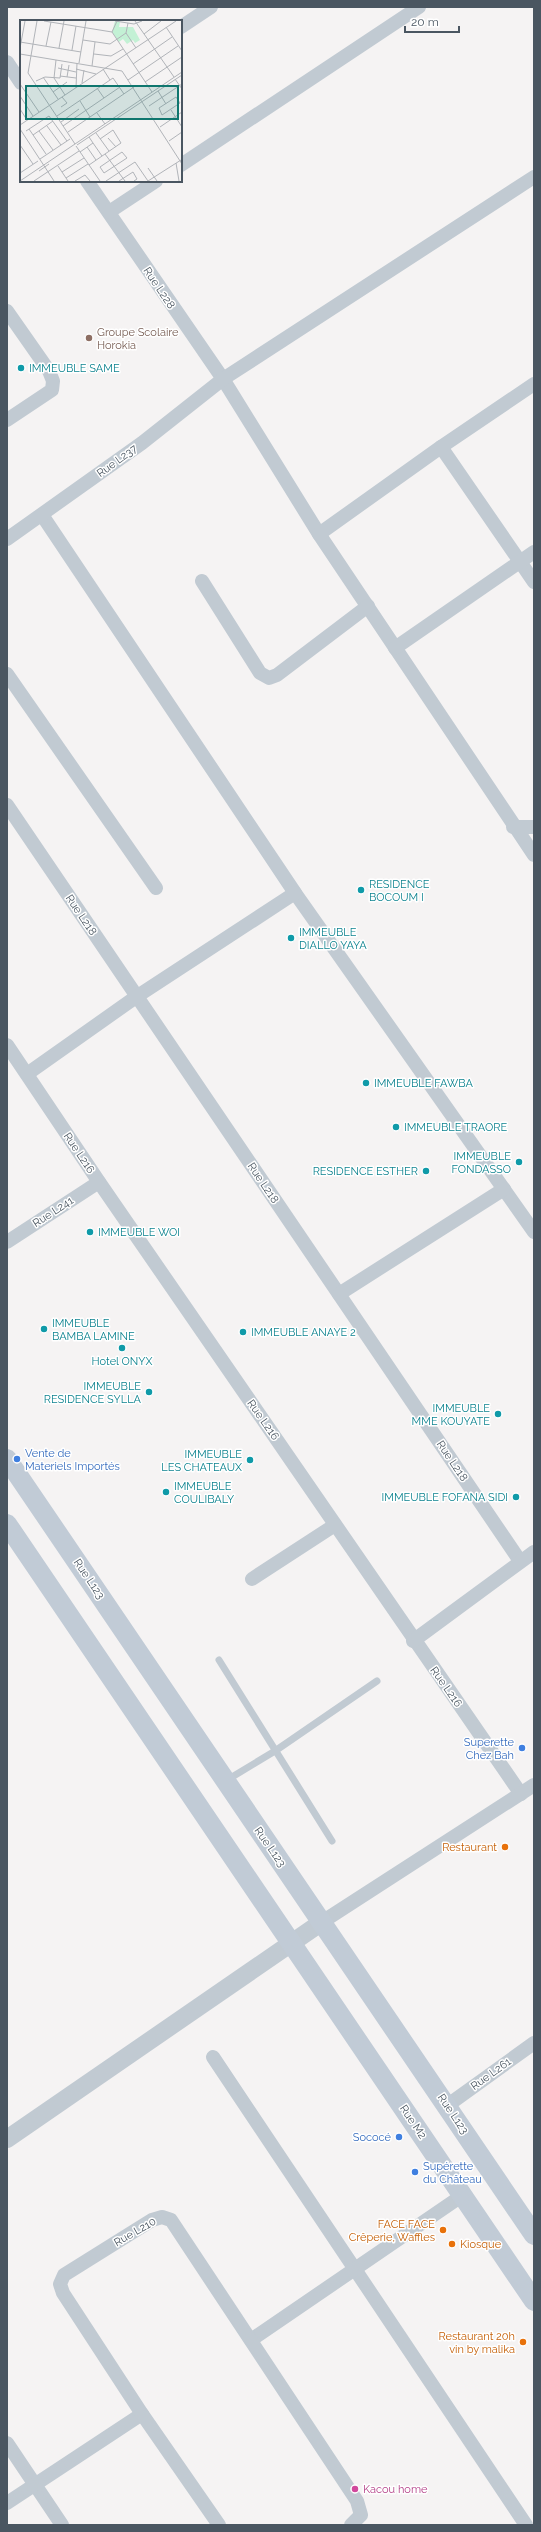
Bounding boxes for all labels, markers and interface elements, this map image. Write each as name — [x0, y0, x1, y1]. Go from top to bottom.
scale bar — [405, 8, 459, 34]
text: 20 m — [411, 15, 439, 29]
inset map — [20, 20, 182, 182]
street label: Rue L228 — [140, 265, 178, 311]
place label: Groupe Scolaire Horokia — [97, 326, 179, 352]
marker: Groupe Scolaire Horokia — [84, 333, 94, 343]
place label: IMMEUBLE SAME — [29, 362, 120, 375]
marker: IMMEUBLE SAME — [16, 363, 26, 373]
street label: Rue L237 — [94, 442, 140, 480]
place label: RESIDENCE BOCOUM I — [369, 878, 430, 904]
marker: RESIDENCE BOCOUM I — [356, 885, 366, 895]
street label: Rue L218 — [63, 892, 99, 938]
place label: IMMEUBLE DIALLO YAYA — [299, 926, 367, 952]
marker: IMMEUBLE DIALLO YAYA — [286, 933, 296, 943]
place label: IMMEUBLE FAWBA — [374, 1077, 474, 1090]
marker: IMMEUBLE FAWBA — [361, 1078, 371, 1088]
place label: IMMEUBLE TRAORE — [404, 1121, 507, 1134]
marker: IMMEUBLE TRAORE — [391, 1122, 401, 1132]
street label: Rue L216 — [61, 1130, 98, 1176]
place label: IMMEUBLE FONDASSO — [451, 1150, 511, 1176]
marker: IMMEUBLE FONDASSO — [514, 1157, 524, 1167]
street label: Rue L218 — [245, 1160, 281, 1206]
place label: RESIDENCE ESTHER — [313, 1165, 418, 1178]
marker: RESIDENCE ESTHER — [421, 1166, 431, 1176]
street label: Rue L241 — [30, 1194, 76, 1230]
place label: IMMEUBLE WOI — [98, 1226, 180, 1239]
marker: IMMEUBLE WOI — [85, 1227, 95, 1237]
place label: IMMEUBLE BAMBA LAMINE — [52, 1317, 135, 1343]
marker: IMMEUBLE BAMBA LAMINE — [39, 1324, 49, 1334]
place label: IMMEUBLE ANAYE 2 — [251, 1326, 356, 1339]
marker: IMMEUBLE ANAYE 2 — [238, 1327, 248, 1337]
marker: Hotel ONYX — [117, 1343, 127, 1353]
place label: Hotel ONYX — [92, 1355, 152, 1368]
place label: IMMEUBLE RESIDENCE SYLLA — [44, 1380, 142, 1406]
marker: IMMEUBLE RESIDENCE SYLLA — [144, 1387, 154, 1397]
street label: Rue L216 — [244, 1397, 282, 1443]
place label: IMMEUBLE MME KOUYATE — [412, 1402, 490, 1428]
marker: IMMEUBLE MME KOUYATE — [493, 1409, 503, 1419]
street label: Rue L218 — [434, 1438, 470, 1484]
place label: Vente de Materiels Importés — [25, 1447, 120, 1473]
place label: IMMEUBLE LES CHATEAUX — [161, 1448, 242, 1474]
marker: Vente de Materiels Importés — [12, 1454, 22, 1464]
marker: IMMEUBLE LES CHATEAUX — [245, 1455, 255, 1465]
place label: IMMEUBLE COULIBALY — [174, 1480, 234, 1506]
marker: IMMEUBLE COULIBALY — [161, 1487, 171, 1497]
place label: IMMEUBLE FOFANA SIDI — [382, 1491, 508, 1504]
marker: IMMEUBLE FOFANA SIDI — [511, 1492, 521, 1502]
street label: Rue L123 — [71, 1556, 107, 1602]
street label: Rue L216 — [427, 1664, 465, 1710]
place label: Superette Chez Bah — [464, 1736, 515, 1762]
marker: Superette Chez Bah — [517, 1743, 527, 1753]
street label: Rue L123 — [252, 1825, 288, 1870]
place label: Restaurant — [442, 1841, 497, 1854]
marker: Restaurant — [500, 1842, 510, 1852]
street label: Rue L261 — [468, 2055, 514, 2093]
street label: Rue L123 — [435, 2091, 471, 2137]
street label: Rue M2 — [397, 2102, 429, 2142]
place label: Sococé — [353, 2131, 392, 2144]
marker: Sococé — [394, 2132, 404, 2142]
place label: Supérette du Château — [423, 2160, 482, 2186]
marker: Supérette du Château — [410, 2167, 420, 2177]
street label: Rue L210 — [112, 2215, 159, 2249]
place label: FACE FACE Crêperie, Waffles — [349, 2218, 435, 2244]
marker: FACE FACE Crêperie, Waffles — [438, 2225, 448, 2235]
place label: Kiosque — [460, 2238, 502, 2251]
marker: Kiosque — [447, 2239, 457, 2249]
place label: Restaurant 20h vin by malika — [438, 2330, 515, 2356]
marker: Restaurant 20h vin by malika — [518, 2337, 528, 2347]
place label: Kacou home — [363, 2483, 428, 2496]
marker: Kacou home — [350, 2484, 360, 2494]

